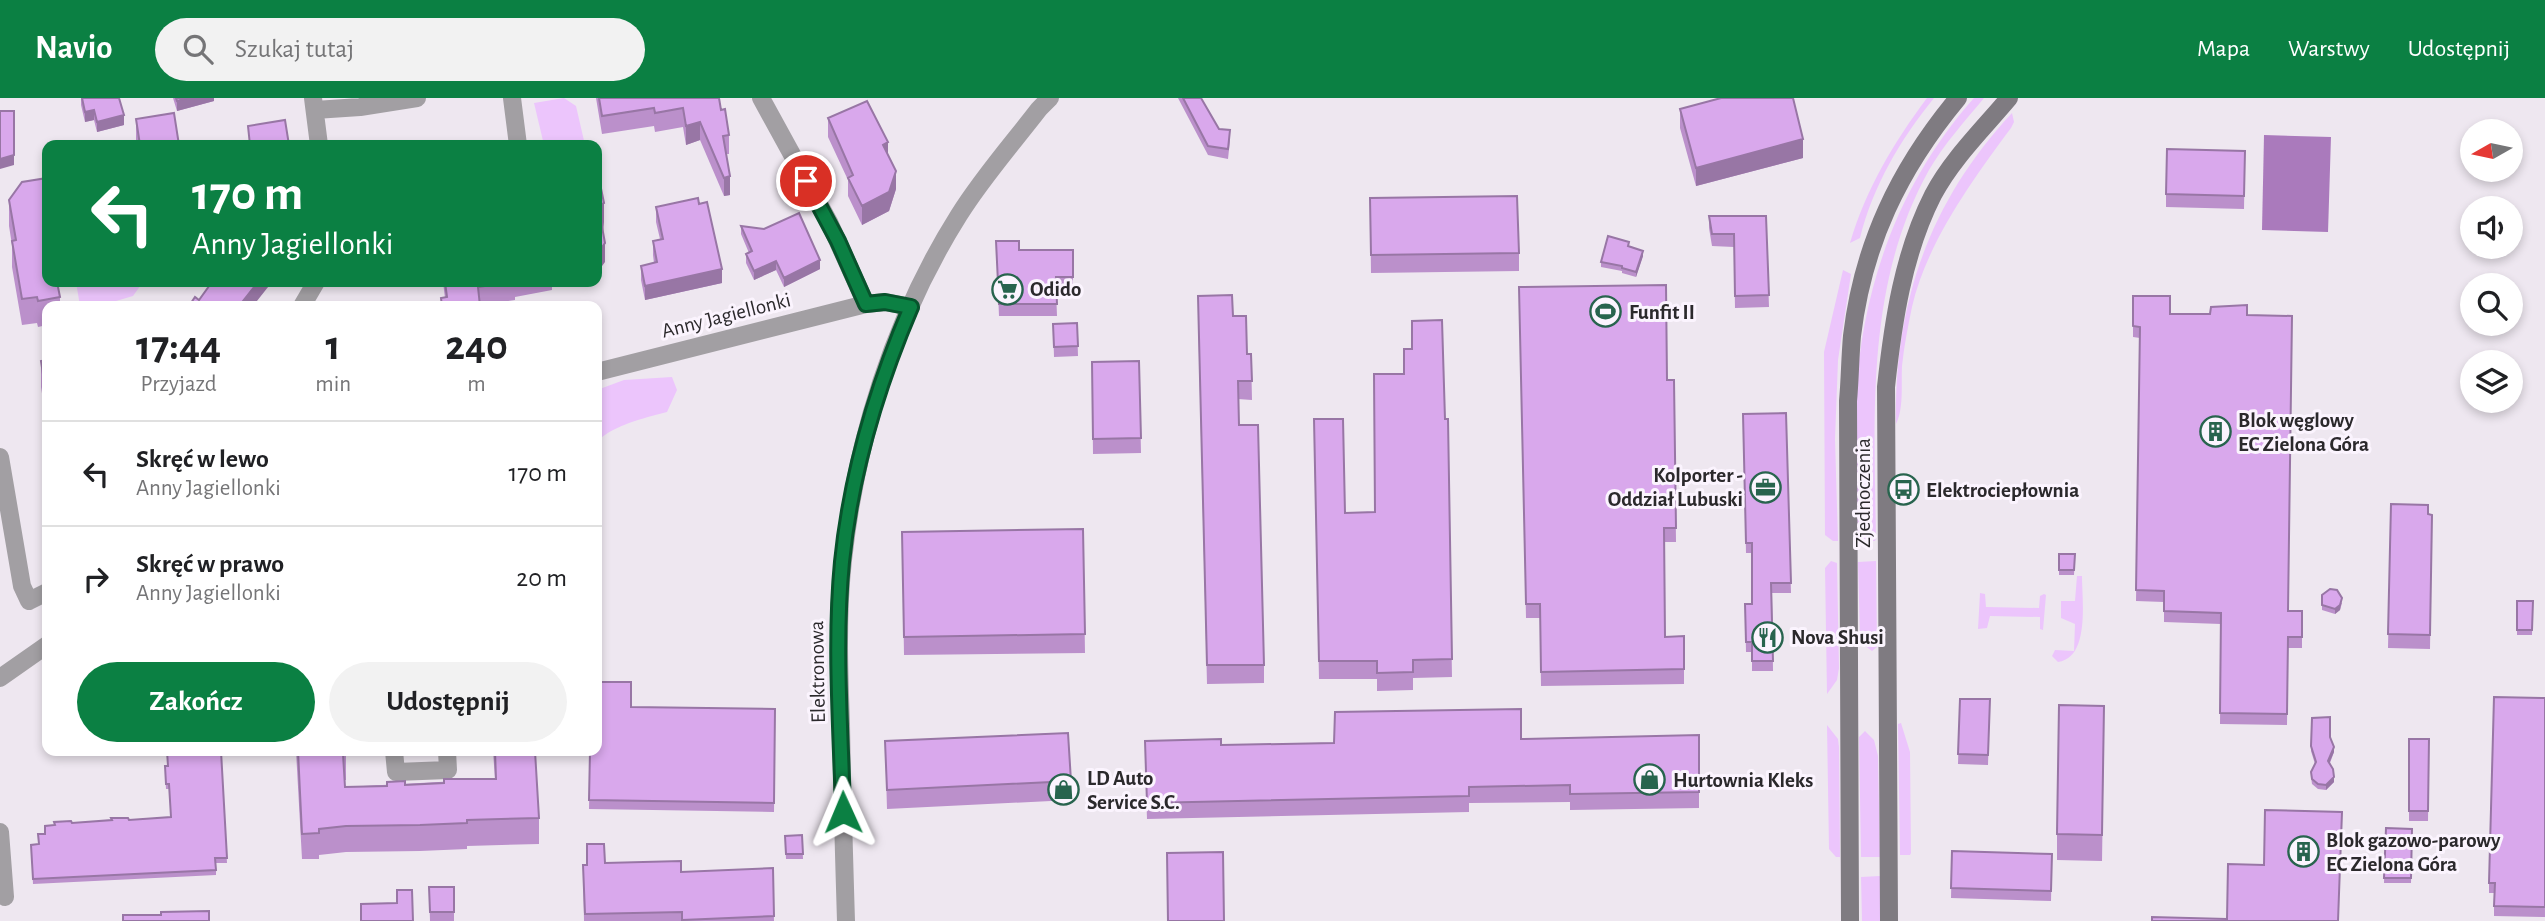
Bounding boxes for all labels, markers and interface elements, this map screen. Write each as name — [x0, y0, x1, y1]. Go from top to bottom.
search box — [155, 18, 645, 81]
icon: search — [179, 30, 217, 68]
text: Navio — [35, 32, 113, 65]
text: Szukaj tutaj — [235, 36, 354, 62]
text: Mapa — [2197, 37, 2250, 61]
text: Warstwy — [2288, 37, 2370, 61]
text: Udostępnij — [2408, 37, 2510, 61]
north arrow — [2460, 119, 2524, 182]
map controls — [2460, 119, 2523, 413]
pin — [776, 151, 836, 211]
icon: arrive — [787, 162, 825, 200]
icon: left — [77, 168, 168, 259]
text: 170 m — [192, 170, 303, 219]
button: sound — [2460, 196, 2523, 259]
text: Anny Jagiellonki — [192, 228, 393, 260]
supermarket icon: Odido — [990, 272, 1024, 306]
button: search — [2460, 273, 2523, 336]
place label: Odido — [1030, 279, 1081, 300]
street label: Anny Jagiellonki — [659, 289, 793, 342]
sports icon: Funfit II — [1589, 295, 1623, 329]
place label: Funfit II — [1629, 302, 1695, 323]
text: 17:44 — [136, 325, 221, 367]
text: 1 — [326, 325, 341, 367]
text: 240 — [445, 325, 508, 367]
button: layers — [2460, 350, 2523, 413]
text: Przyjazd — [141, 373, 217, 396]
text: min — [315, 373, 351, 396]
text: m — [467, 373, 486, 396]
place label: Blok węglowy EC Zielona Góra — [2238, 410, 2369, 455]
building icon: Blok węglowy EC Zielona Góra — [2198, 415, 2232, 449]
street label: Zjednoczenia — [1853, 438, 1874, 548]
text: Skręć w lewo — [136, 446, 269, 472]
icon: left — [77, 455, 115, 493]
text: 170 m — [508, 460, 567, 486]
place label: Kolporter - Oddział Lubuski — [1608, 465, 1743, 510]
office icon: Kolporter - Oddział Lubuski — [1749, 470, 1783, 504]
bus stop icon: Elektrociepłownia — [1886, 473, 1920, 507]
text: Anny Jagiellonki — [136, 477, 281, 500]
place label: Elektrociepłownia — [1926, 480, 2079, 501]
text: Skręć w prawo — [136, 551, 284, 577]
icon: right — [77, 560, 115, 598]
text: 20 m — [516, 565, 567, 591]
text: Anny Jagiellonki — [136, 582, 281, 605]
street label: Elektronowa — [806, 620, 829, 723]
restaurant icon: Nova Shusi — [1751, 620, 1785, 654]
place label: Nova Shusi — [1791, 627, 1884, 648]
button: Zakończ — [77, 662, 315, 742]
button: Udostępnij — [329, 662, 567, 742]
shop icon: Hurtownia Kleks — [1633, 763, 1667, 797]
place label: LD Auto Service S.C. — [1087, 768, 1180, 813]
place label: Hurtownia Kleks — [1673, 770, 1813, 791]
shop icon: LD Auto Service S.C. — [1047, 773, 1081, 807]
position arrow — [806, 775, 880, 849]
place label: Blok gazowo-parowy EC Zielona Góra — [2326, 830, 2501, 875]
building icon: Blok gazowo-parowy EC Zielona Góra — [2286, 835, 2320, 869]

